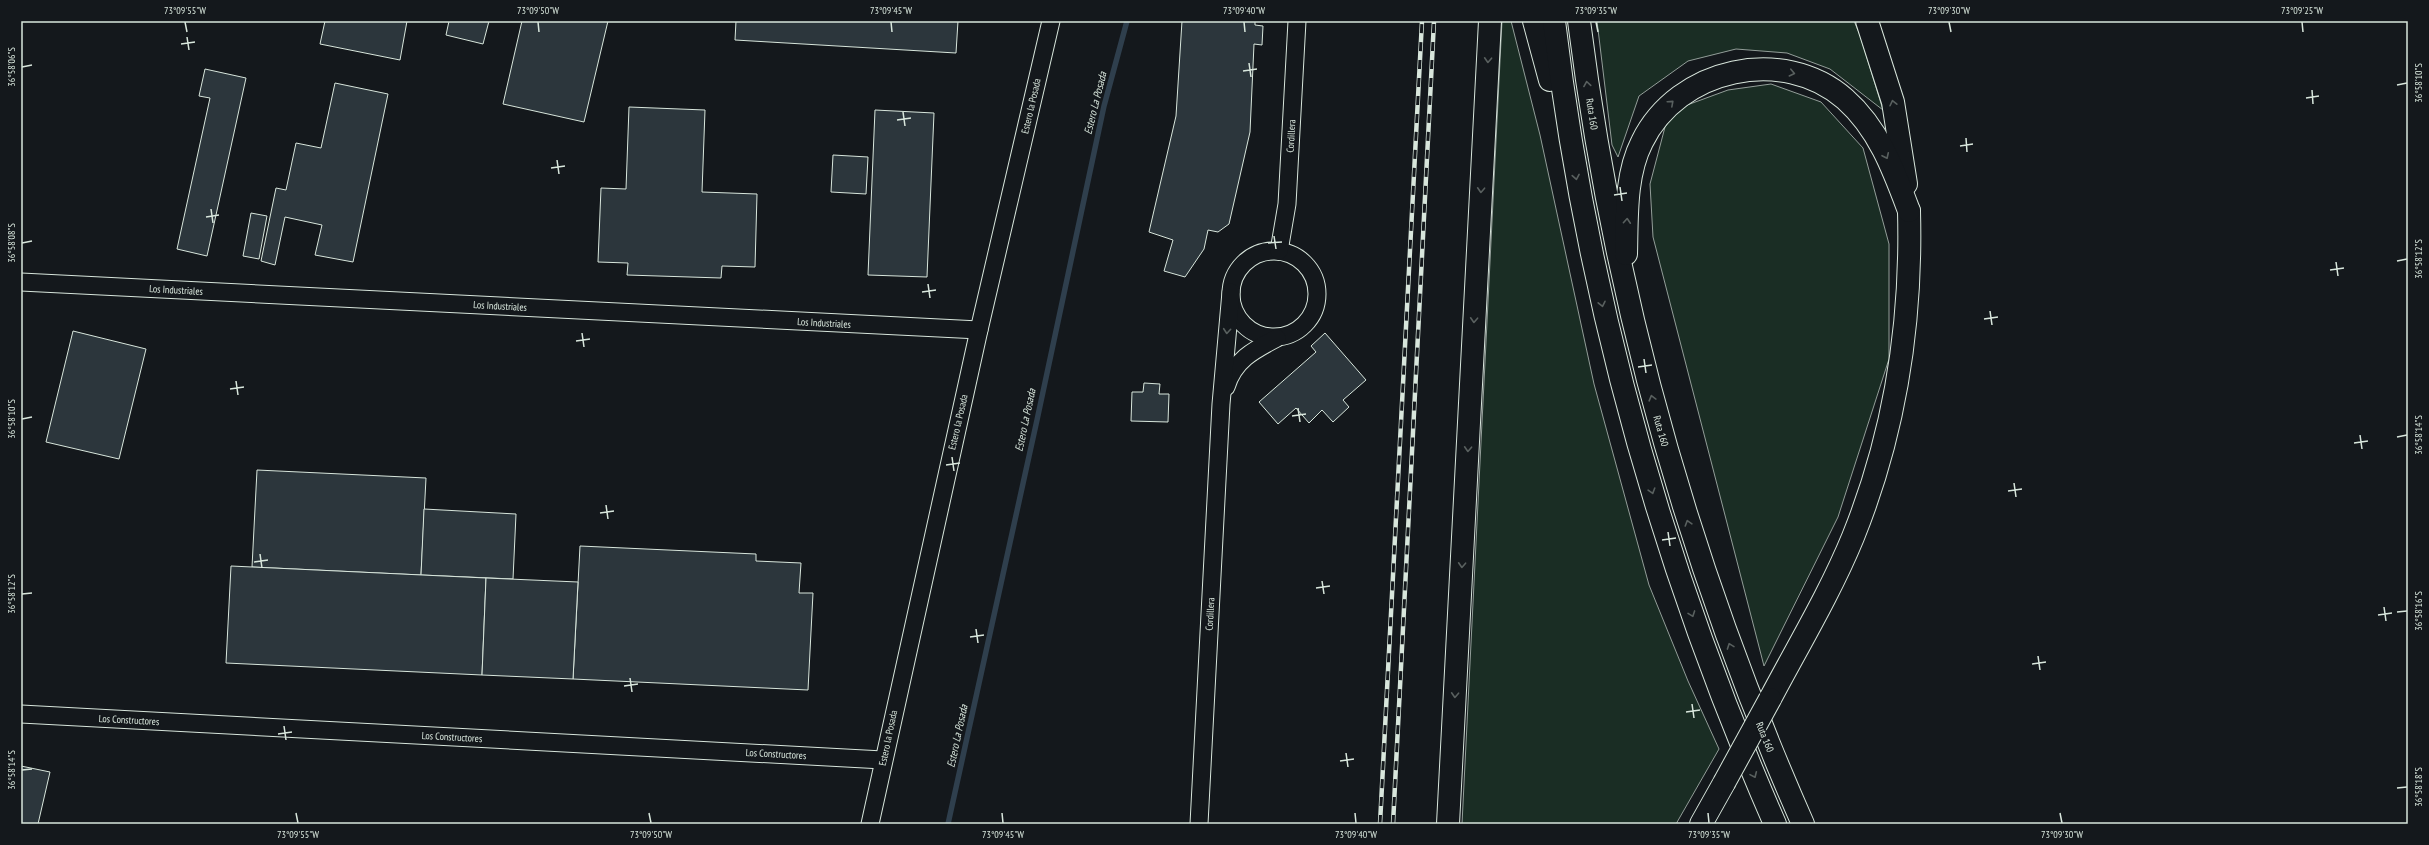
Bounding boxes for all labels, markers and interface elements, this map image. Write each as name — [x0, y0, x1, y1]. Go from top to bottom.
text: 73°09'55"W — [164, 4, 206, 17]
text: 73°09'50"W — [517, 4, 559, 17]
text: 73°09'45"W — [870, 4, 912, 17]
text: 73°09'40"W — [1223, 4, 1265, 17]
text: 73°09'35"W — [1575, 4, 1617, 17]
text: 73°09'30"W — [1928, 4, 1970, 17]
text: 73°09'25"W — [2281, 4, 2323, 17]
text: 36°58'06"S — [5, 47, 18, 87]
one-way arrow — [1484, 57, 1492, 63]
text: 36°58'10"S — [2412, 63, 2425, 103]
one-way arrow — [1789, 69, 1796, 77]
water label: Estero La Posada — [1080, 70, 1110, 136]
street label: Estero la Posada — [1018, 77, 1044, 135]
one-way arrow — [1583, 81, 1592, 88]
street label: Ruta 160 — [1583, 97, 1601, 131]
one-way arrow — [1666, 100, 1674, 108]
one-way arrow — [1889, 100, 1898, 107]
street label: Cordillera — [1284, 119, 1298, 153]
one-way arrow — [1881, 152, 1889, 159]
one-way arrow — [1572, 174, 1580, 180]
one-way arrow — [1477, 187, 1486, 193]
one-way arrow — [1623, 218, 1632, 224]
text: 36°58'08"S — [5, 223, 18, 263]
text: 36°58'12"S — [2412, 239, 2425, 279]
street label: Los Industriales — [149, 282, 204, 298]
street label: Los Industriales — [473, 298, 528, 314]
one-way arrow — [1597, 301, 1605, 307]
street label: Los Industriales — [797, 315, 852, 331]
one-way arrow — [1470, 317, 1479, 323]
one-way arrow — [1223, 328, 1232, 334]
water label: Estero La Posada — [1012, 387, 1039, 453]
street label: Estero la Posada — [945, 393, 971, 451]
one-way arrow — [1648, 395, 1657, 402]
text: 36°58'10"S — [5, 399, 18, 439]
street label: Ruta 160 — [1650, 414, 1672, 448]
text: 36°58'14"S — [2412, 415, 2425, 455]
one-way arrow — [1463, 446, 1472, 452]
one-way arrow — [1647, 487, 1656, 494]
one-way arrow — [1684, 520, 1693, 527]
one-way arrow — [1457, 562, 1466, 568]
text: 36°58'12"S — [5, 574, 18, 614]
text: 36°58'16"S — [2412, 591, 2425, 631]
street label: Cordillera — [1203, 597, 1217, 631]
one-way arrow — [1687, 611, 1695, 618]
one-way arrow — [1726, 643, 1734, 650]
one-way arrow — [1451, 692, 1459, 698]
water label: Estero La Posada — [944, 703, 971, 769]
street label: Estero la Posada — [876, 709, 900, 767]
street label: Los Constructores — [98, 712, 160, 728]
street label: Ruta 160 — [1753, 720, 1777, 755]
street label: Los Constructores — [421, 729, 483, 745]
street label: Los Constructores — [745, 746, 807, 762]
text: 36°58'14"S — [5, 750, 18, 790]
text: 36°58'18"S — [2412, 767, 2425, 807]
one-way arrow — [1749, 770, 1757, 778]
text: 73°09'55"W — [277, 828, 319, 841]
text: 73°09'50"W — [630, 828, 672, 841]
text: 73°09'45"W — [982, 828, 1024, 841]
text: 73°09'40"W — [1335, 828, 1377, 841]
text: 73°09'35"W — [1688, 828, 1730, 841]
text: 73°09'30"W — [2041, 828, 2083, 841]

